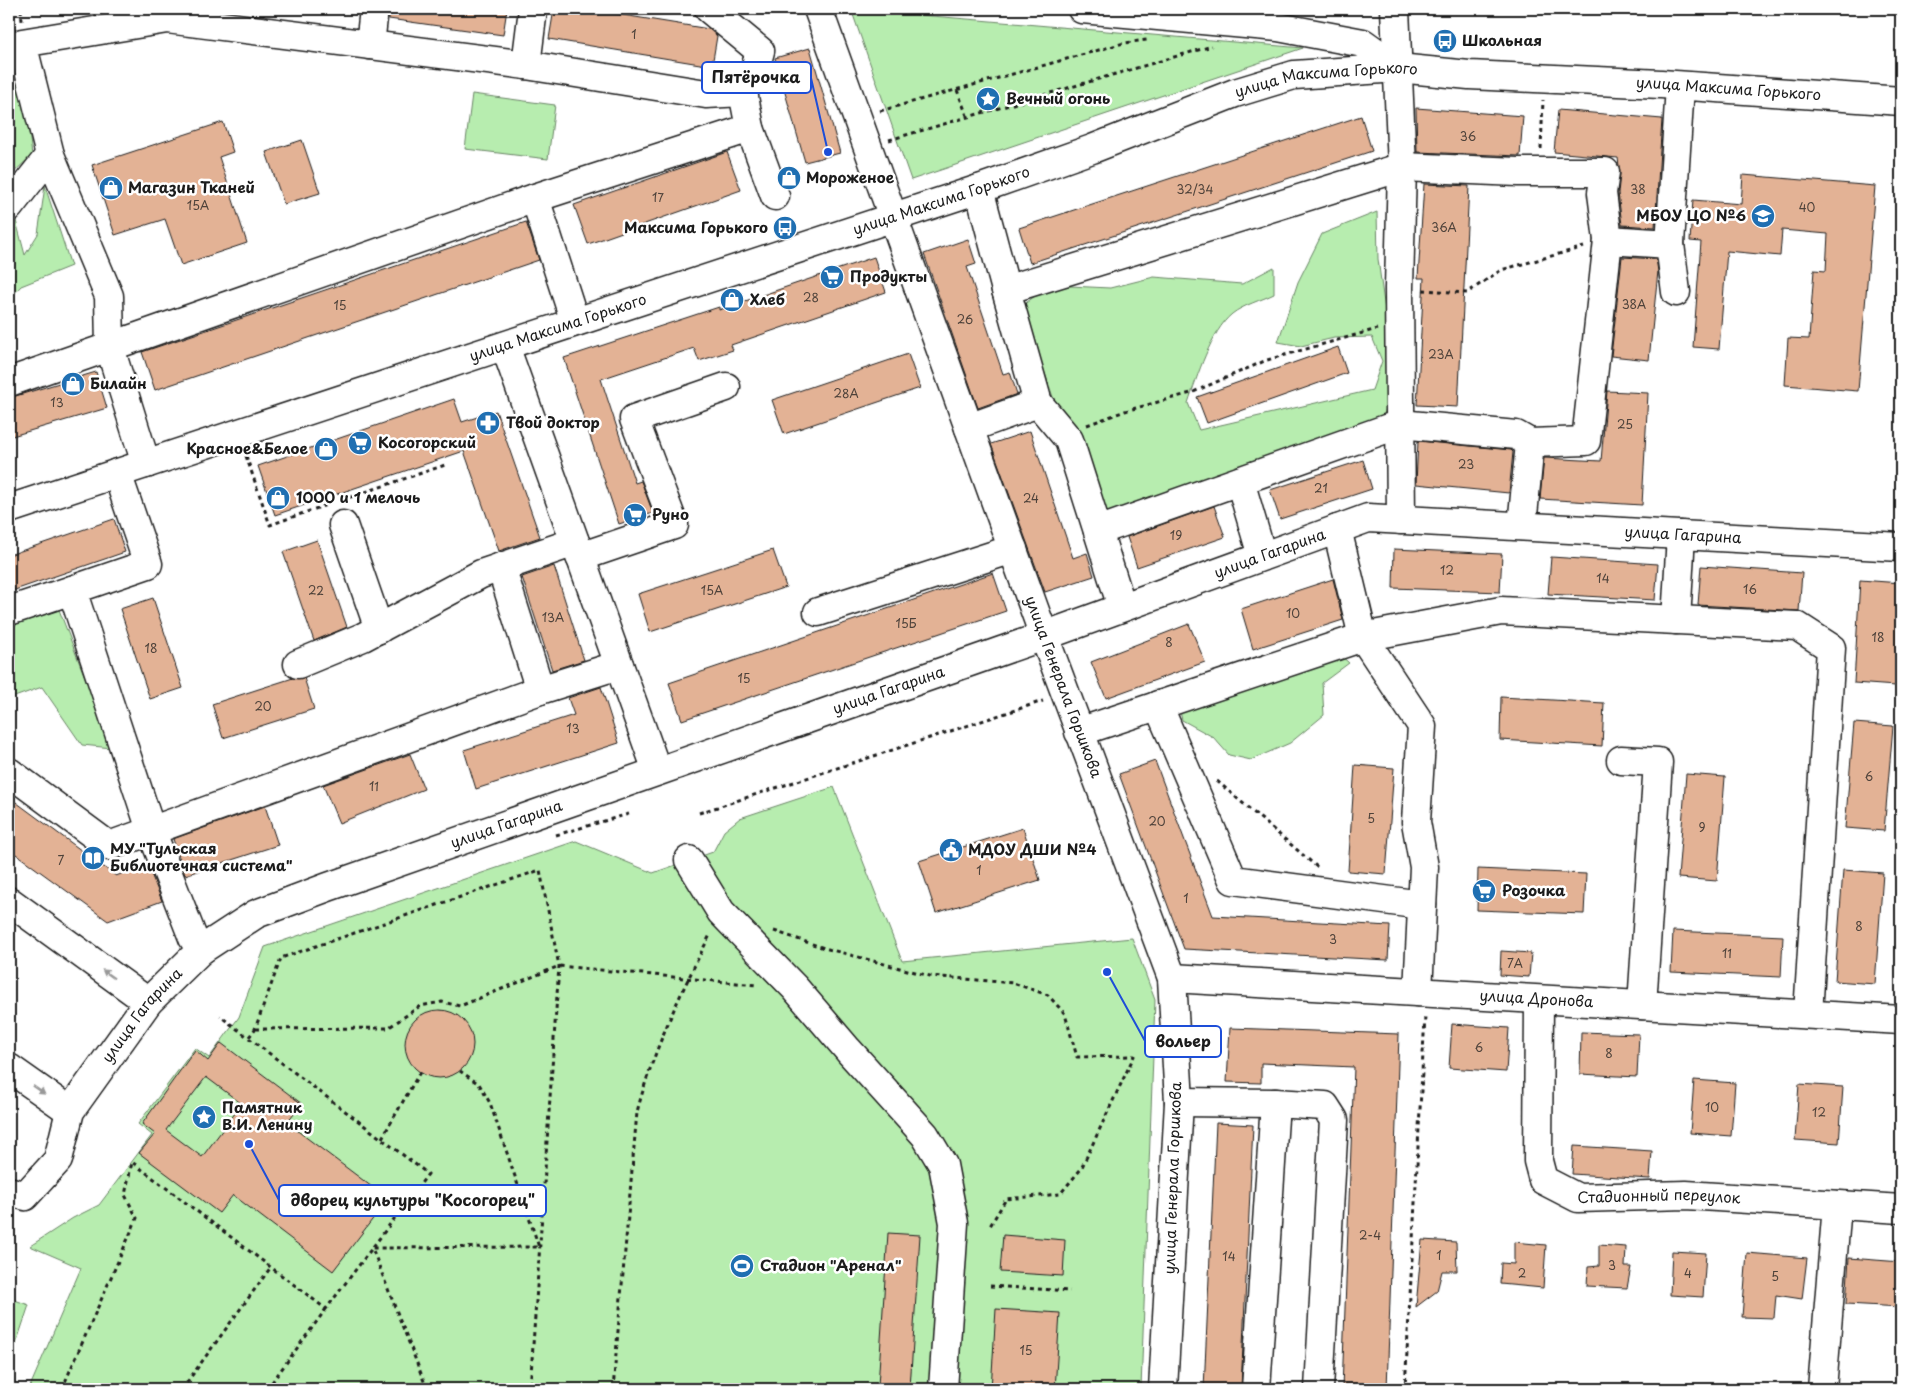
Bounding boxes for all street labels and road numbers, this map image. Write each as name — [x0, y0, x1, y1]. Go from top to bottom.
street label: улица Максима Горького — [1232, 55, 1419, 102]
street label: улица Максима Горького — [1636, 70, 1822, 105]
street label: улица Максима Горького — [849, 159, 1033, 240]
street label: улица Максима Горького — [466, 287, 649, 366]
street label: улица Гагарина — [1624, 519, 1743, 548]
street label: улица Гагарина — [1210, 521, 1329, 583]
street label: улица Генерала Горшкова — [1020, 592, 1109, 781]
street label: улица Гагарина — [829, 659, 948, 719]
street label: улица Гагарина — [447, 793, 566, 853]
street label: улица Гагарина — [95, 961, 187, 1067]
street label: улица Дронова — [1479, 983, 1595, 1012]
street label: улица Генерала Горшкова — [1157, 1081, 1186, 1275]
street label: Стадионный переулок — [1577, 1182, 1742, 1209]

